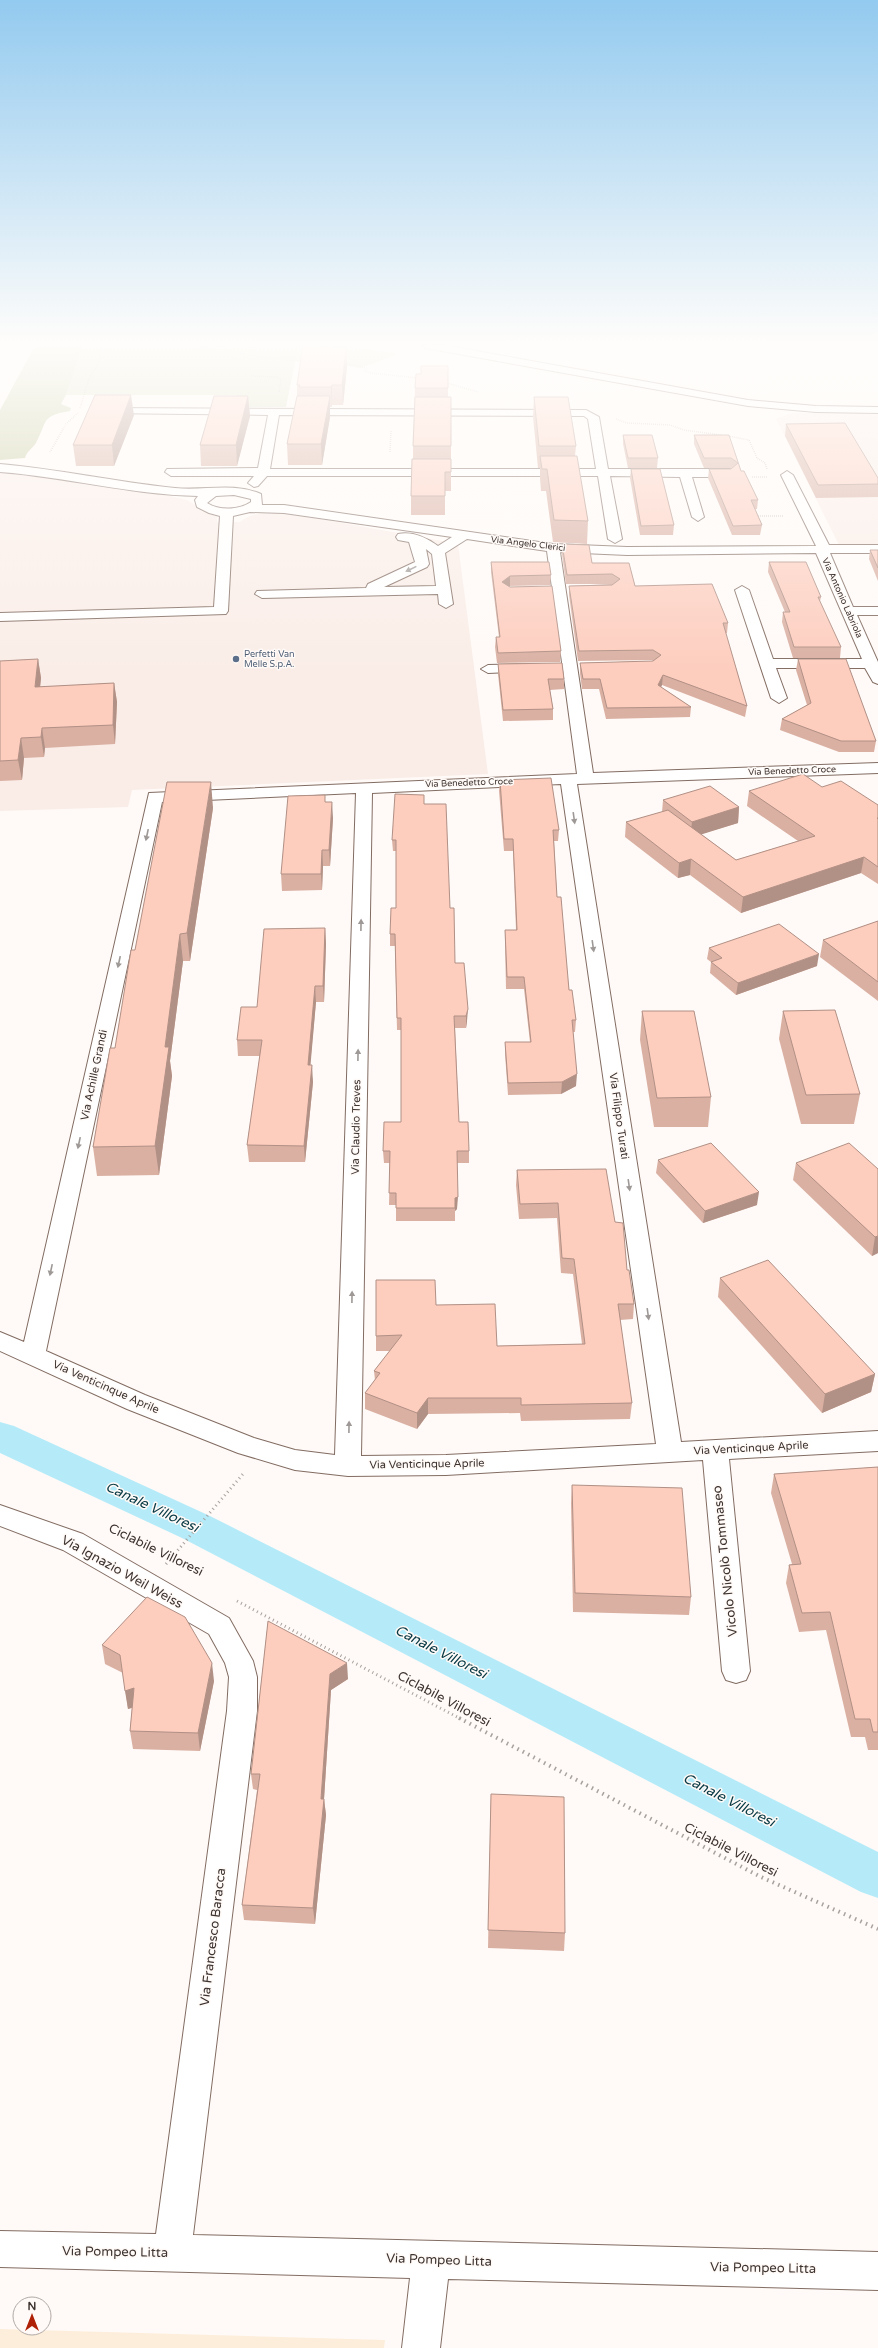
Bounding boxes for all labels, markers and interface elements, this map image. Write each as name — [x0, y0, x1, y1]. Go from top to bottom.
street label: Via Angelo Clerici — [490, 534, 566, 554]
street label: Via Antonio Labriola — [819, 556, 865, 640]
one-way arrow — [405, 566, 417, 573]
place label: Perfetti Van Melle S.p.A. — [244, 649, 294, 670]
marker: Perfetti Van Melle S.p.A. — [231, 654, 241, 664]
street label: Via Benedetto Croce — [748, 764, 836, 778]
street label: Via Benedetto Croce — [425, 776, 513, 790]
one-way arrow — [571, 811, 577, 824]
one-way arrow — [143, 829, 149, 841]
one-way arrow — [358, 918, 364, 931]
one-way arrow — [590, 940, 596, 952]
one-way arrow — [115, 956, 121, 968]
street label: Via Achille Grandi — [78, 1028, 110, 1122]
one-way arrow — [355, 1048, 361, 1061]
street label: Via Filippo Turati — [606, 1072, 632, 1160]
street label: Via Claudio Treves — [349, 1079, 363, 1175]
one-way arrow — [75, 1137, 81, 1149]
one-way arrow — [626, 1179, 632, 1192]
one-way arrow — [47, 1264, 53, 1276]
one-way arrow — [349, 1291, 356, 1303]
one-way arrow — [645, 1308, 651, 1320]
street label: Via Venticinque Aprile — [51, 1358, 161, 1416]
one-way arrow — [346, 1421, 353, 1433]
street label: Via Venticinque Aprile — [693, 1438, 809, 1458]
street label: Via Venticinque Aprile — [369, 1456, 485, 1472]
water label: Canale Villoresi — [103, 1478, 203, 1537]
street label: Vicolo Nicolò Tommaseo — [709, 1485, 741, 1637]
street label: Ciclabile Villoresi — [106, 1520, 206, 1580]
street label: Via Ignazio Weil Weiss — [59, 1532, 185, 1612]
water label: Canale Villoresi — [392, 1622, 491, 1683]
street label: Ciclabile Villoresi — [395, 1668, 493, 1730]
water label: Canale Villoresi — [680, 1770, 779, 1831]
street label: Ciclabile Villoresi — [681, 1819, 781, 1881]
street label: Via Francesco Baracca — [197, 1867, 229, 2007]
street label: Via Pompeo Litta — [62, 2243, 168, 2261]
street label: Via Pompeo Litta — [386, 2250, 492, 2270]
street label: Via Pompeo Litta — [710, 2259, 816, 2277]
north arrow — [12, 2296, 52, 2336]
text: N — [28, 2300, 36, 2313]

